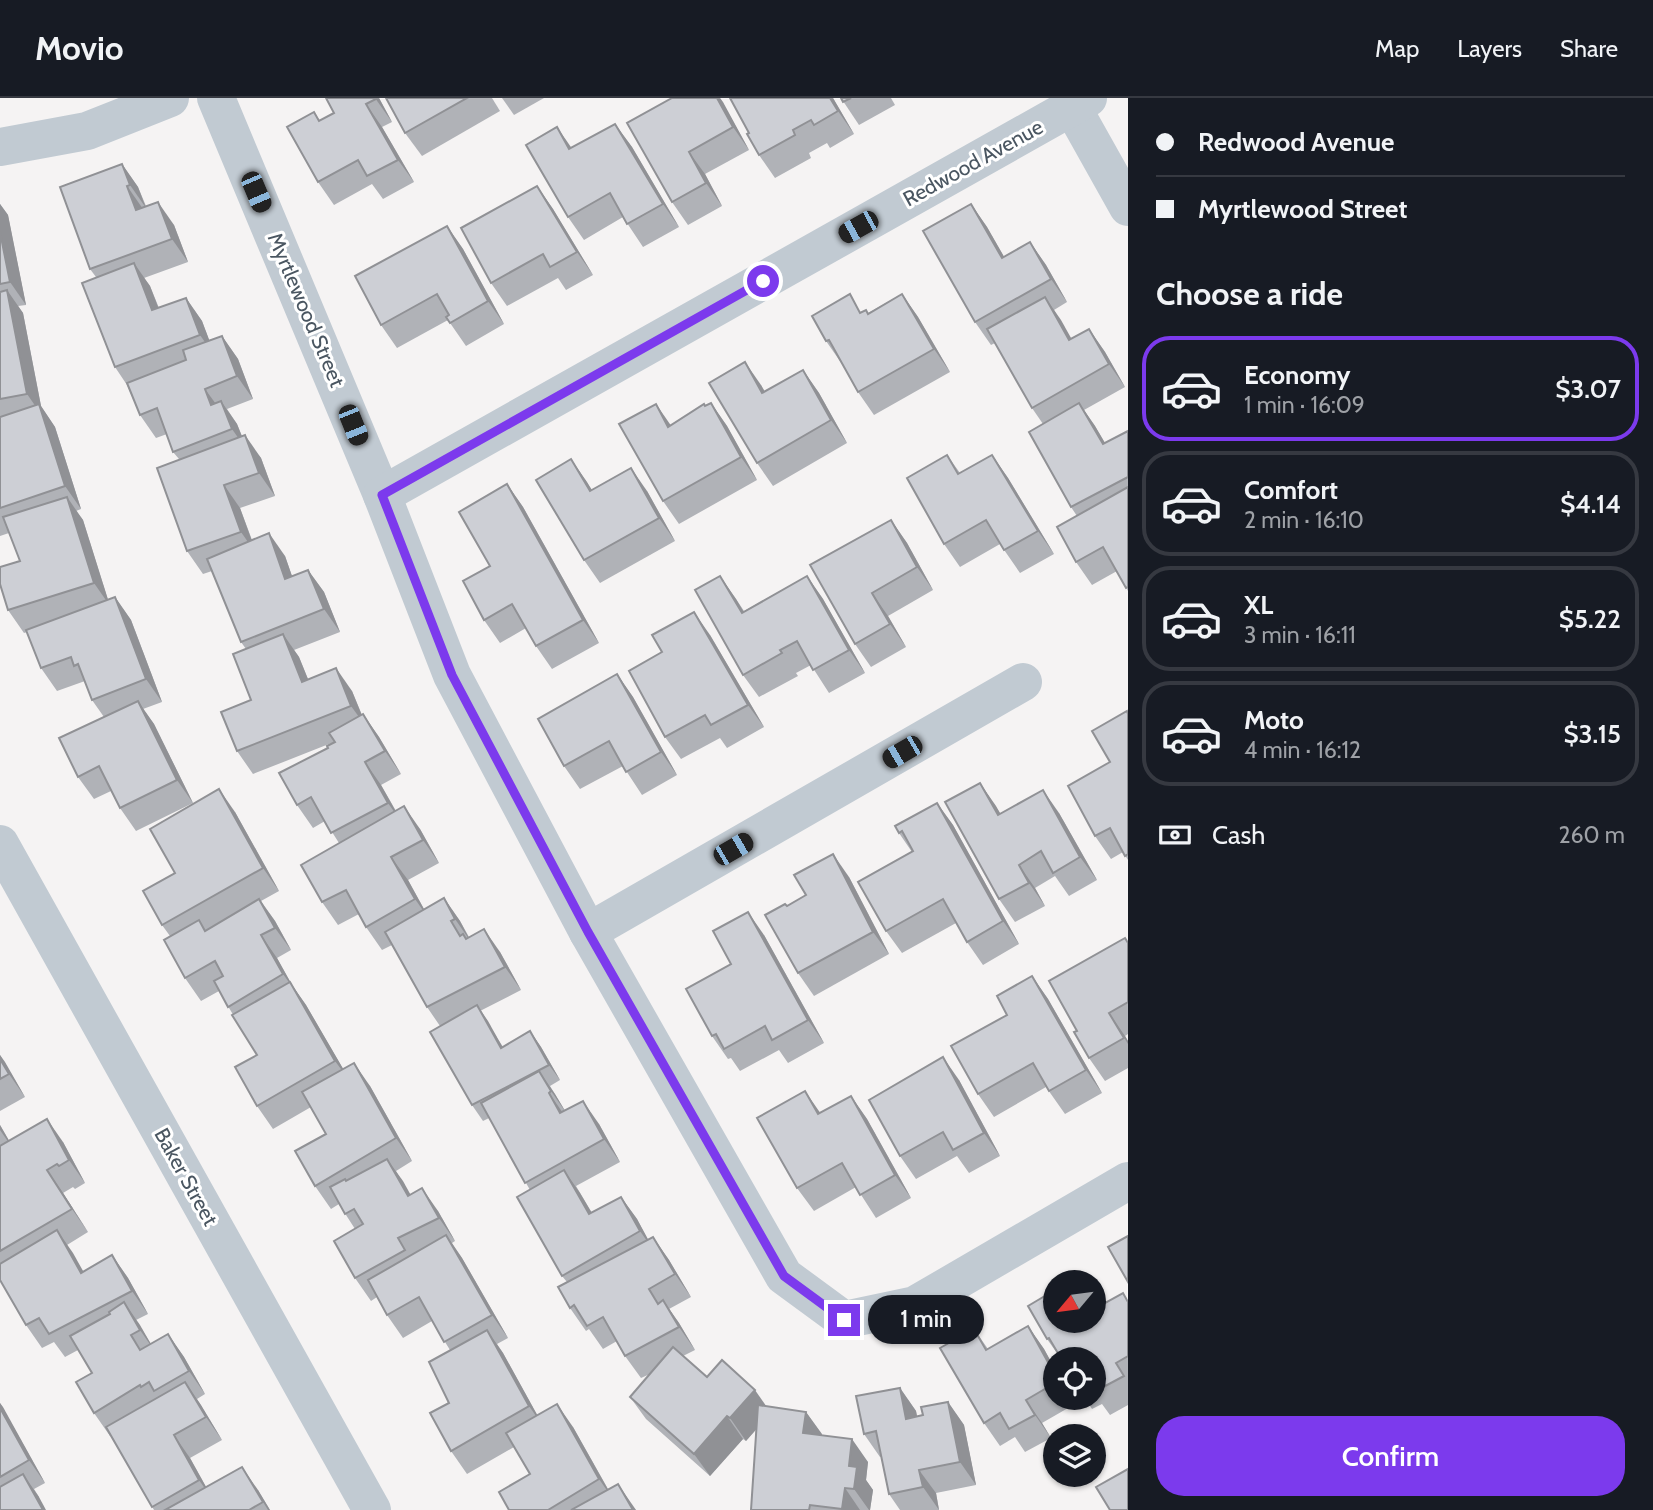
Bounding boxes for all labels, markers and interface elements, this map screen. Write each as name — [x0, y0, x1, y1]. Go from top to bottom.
text: Movio — [35, 28, 124, 68]
text: Map — [1375, 34, 1419, 63]
text: Layers — [1457, 34, 1522, 63]
text: Share — [1560, 34, 1618, 63]
street label: Redwood Avenue — [899, 114, 1047, 211]
text: Redwood Avenue — [1198, 126, 1394, 158]
car — [239, 169, 274, 215]
text: Myrtlewood Street — [1198, 193, 1407, 225]
car — [835, 208, 882, 246]
street label: Myrtlewood Street — [263, 229, 350, 391]
route start — [747, 265, 779, 297]
text: Choose a ride — [1156, 274, 1343, 313]
icon: car — [1160, 357, 1223, 420]
text: Economy — [1244, 359, 1350, 391]
text: $3.07 — [1555, 373, 1621, 405]
text: 1 min · 16:09 — [1244, 391, 1365, 419]
car — [336, 402, 371, 448]
icon: car — [1160, 472, 1223, 535]
text: Comfort — [1244, 474, 1338, 506]
text: $4.14 — [1560, 488, 1621, 520]
text: 2 min · 16:10 — [1244, 506, 1364, 534]
icon: car — [1160, 587, 1223, 650]
text: XL — [1244, 589, 1273, 621]
text: $5.22 — [1559, 603, 1621, 635]
text: 3 min · 16:11 — [1244, 621, 1356, 649]
icon: car — [1160, 702, 1223, 765]
text: Moto — [1244, 704, 1304, 736]
text: $3.15 — [1563, 718, 1621, 750]
car — [879, 732, 926, 772]
text: 4 min · 16:12 — [1244, 736, 1361, 764]
icon: cash — [1156, 816, 1194, 854]
text: Cash — [1212, 819, 1265, 851]
text: 260 m — [1558, 821, 1625, 849]
car — [710, 829, 757, 869]
street label: Baker Street — [149, 1124, 223, 1230]
north arrow — [1043, 1270, 1106, 1334]
map controls — [1043, 1270, 1106, 1487]
callout: 1 min — [868, 1296, 984, 1344]
route end — [828, 1304, 860, 1336]
text: 1 min — [900, 1305, 952, 1333]
button: locate — [1043, 1347, 1106, 1410]
button: Confirm — [1156, 1416, 1625, 1496]
button: layers — [1043, 1424, 1106, 1487]

